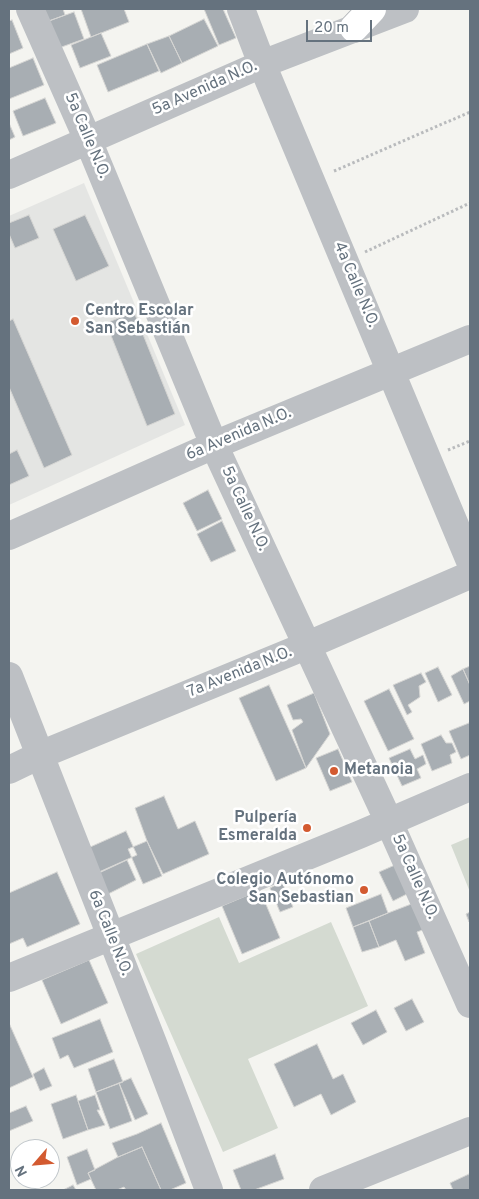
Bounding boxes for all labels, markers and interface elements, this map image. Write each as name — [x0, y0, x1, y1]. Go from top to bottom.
scale bar — [309, 10, 375, 42]
text: 20 m — [314, 19, 349, 38]
street label: 5a Avenida N.O. — [150, 57, 260, 121]
street label: 5a Calle N.O. — [59, 90, 113, 182]
street label: 4a Calle N.O. — [328, 239, 382, 331]
place label: Centro Escolar San Sebastián — [85, 302, 194, 340]
marker: Centro Escolar San Sebastián — [69, 315, 81, 327]
street label: 6a Avenida N.O. — [184, 404, 294, 466]
street label: 5a Calle N.O. — [216, 464, 272, 554]
street label: 7a Avenida N.O. — [185, 643, 295, 703]
place label: Metanoia — [344, 761, 413, 781]
marker: Metanoia — [328, 765, 340, 777]
place label: Pulpería Esmeralda — [218, 809, 297, 847]
marker: Pulpería Esmeralda — [301, 822, 313, 834]
street label: 5a Calle N.O. — [387, 831, 441, 923]
place label: Colegio Autónomo San Sebastian — [216, 871, 354, 909]
marker: Colegio Autónomo San Sebastian — [358, 884, 370, 896]
street label: 6a Calle N.O. — [83, 887, 135, 979]
north arrow — [10, 1139, 60, 1189]
text: N — [12, 1162, 32, 1179]

